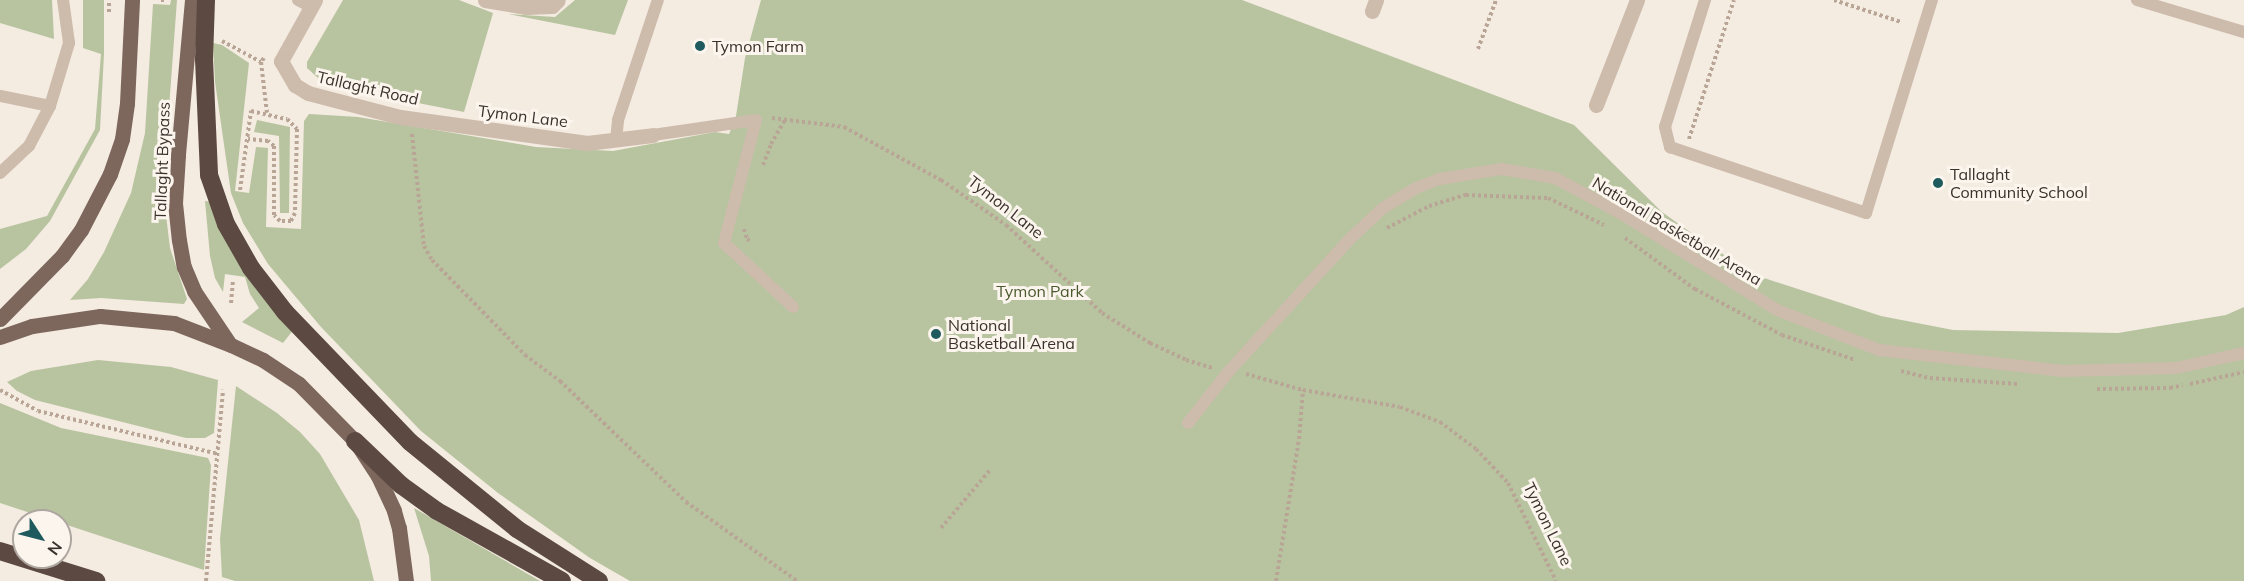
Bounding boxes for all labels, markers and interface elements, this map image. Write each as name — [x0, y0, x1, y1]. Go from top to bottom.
place label: Tymon Farm — [712, 36, 804, 56]
marker: Tymon Farm — [693, 39, 707, 53]
street label: Tallaght Road — [316, 67, 420, 109]
street label: Tallaght Bypass — [150, 101, 174, 221]
street label: Tymon Lane — [477, 101, 569, 131]
place label: Tallaght Community School — [1950, 164, 2088, 202]
street label: Tymon Lane — [965, 172, 1047, 242]
street label: National Basketball Arena — [1589, 173, 1765, 289]
marker: Tallaght Community School — [1931, 176, 1945, 190]
park label: Tymon Park — [996, 281, 1084, 301]
place label: National Basketball Arena — [948, 315, 1075, 353]
marker: National Basketball Arena — [929, 327, 943, 341]
street label: Tymon Lane — [1520, 479, 1576, 569]
north arrow — [12, 509, 72, 569]
text: N — [43, 538, 67, 559]

